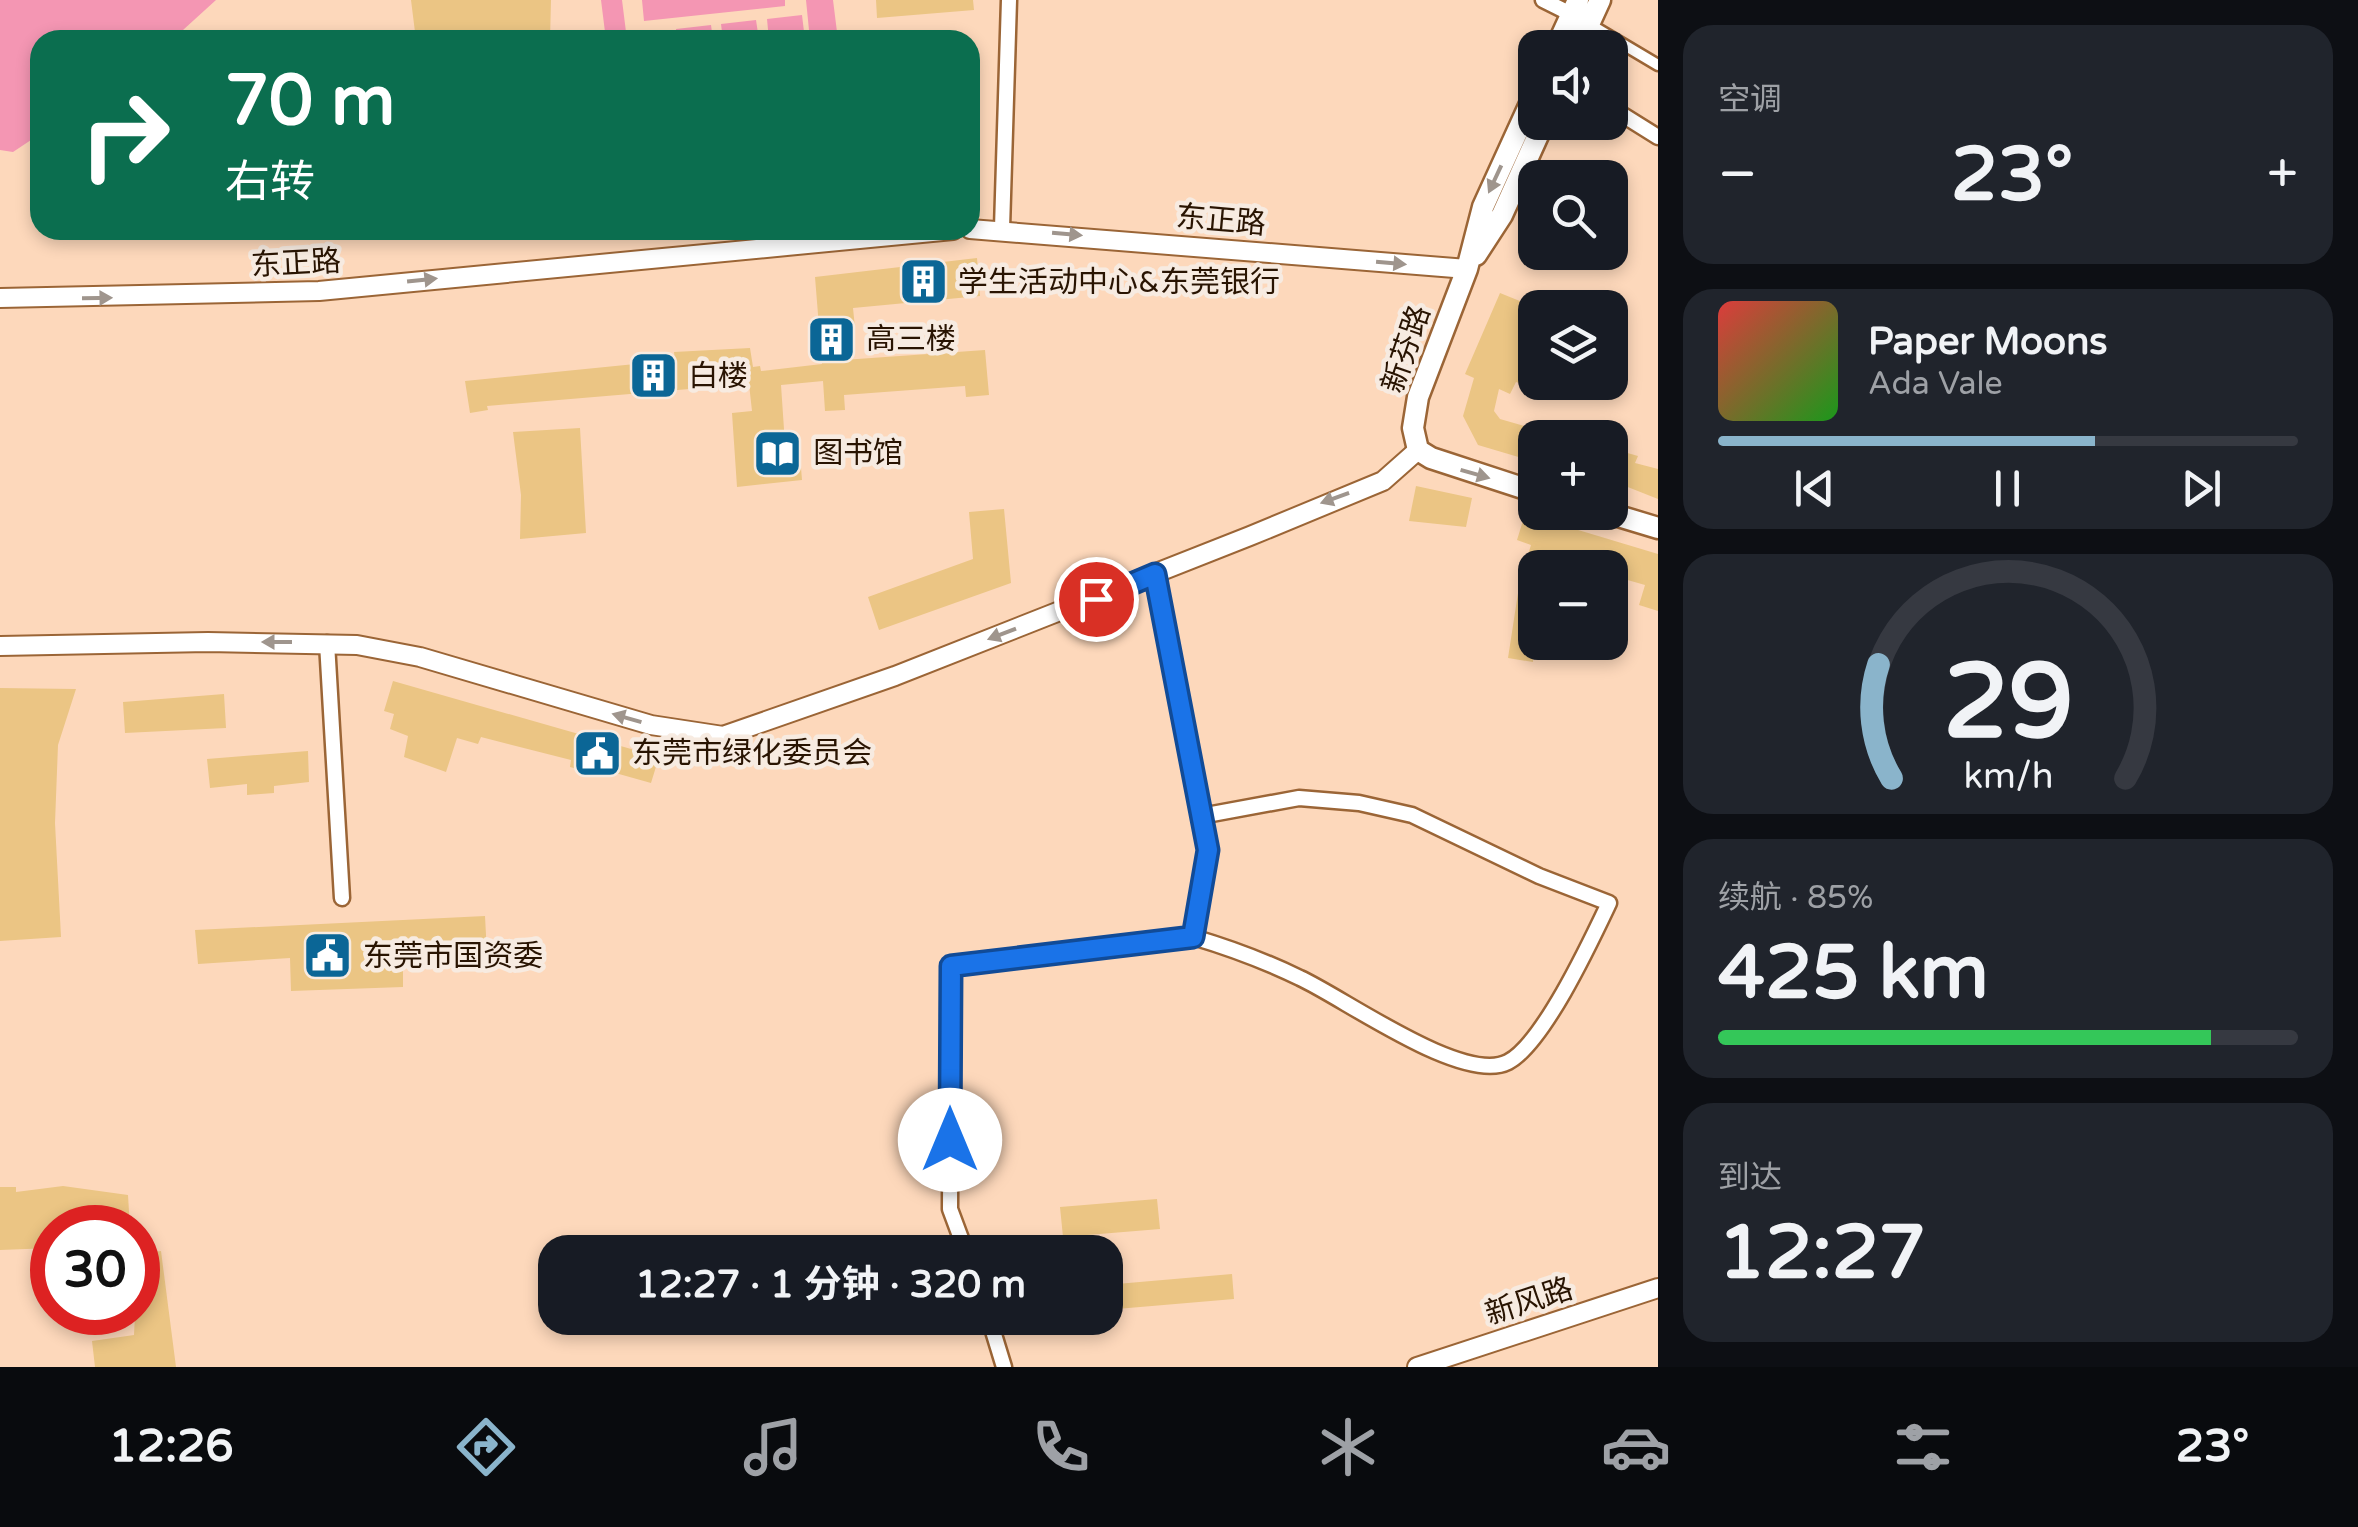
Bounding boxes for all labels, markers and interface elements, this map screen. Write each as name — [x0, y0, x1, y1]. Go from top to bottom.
map controls — [1518, 30, 1628, 660]
button: sound — [1518, 30, 1628, 140]
text: 70 m — [225, 60, 395, 144]
icon: right — [60, 70, 190, 200]
text: 空调 — [1718, 81, 1782, 119]
text: 23° — [1951, 130, 2073, 220]
text: − — [1718, 142, 1757, 208]
text: + — [2267, 142, 2298, 208]
text: 右转 — [225, 156, 315, 210]
button: search — [1518, 160, 1628, 270]
one-way arrow — [1487, 165, 1504, 194]
street label: 东正路 — [1175, 198, 1267, 243]
one-way arrow — [1052, 227, 1084, 243]
street label: 东正路 — [250, 243, 342, 284]
one-way arrow — [1376, 255, 1407, 271]
building icon: 学生活动中心&东莞银行 — [897, 256, 949, 308]
place label: 学生活动中心&东莞银行 — [958, 264, 1280, 301]
one-way arrow — [406, 272, 438, 288]
one-way arrow — [82, 290, 114, 306]
button: layers — [1518, 290, 1628, 400]
street label: 新芬路 — [1374, 301, 1439, 398]
building icon: 高三楼 — [805, 313, 857, 365]
text: Paper Moons — [1868, 319, 2108, 365]
place label: 高三楼 — [866, 321, 956, 358]
building icon: 白楼 — [627, 350, 679, 402]
place label: 白楼 — [688, 358, 748, 395]
text: Ada Vale — [1868, 365, 2003, 403]
button: + — [1518, 420, 1628, 530]
library icon: 图书馆 — [752, 427, 804, 479]
place label: 图书馆 — [813, 435, 903, 472]
icon: previous — [1787, 461, 1842, 516]
icon: pause — [1980, 461, 2035, 516]
icon: next — [2174, 461, 2229, 516]
one-way arrow — [1460, 467, 1491, 482]
one-way arrow — [1320, 491, 1350, 506]
button: − — [1518, 550, 1628, 660]
pin — [1054, 557, 1139, 642]
icon: arrive — [1069, 572, 1124, 627]
one-way arrow — [987, 627, 1017, 643]
one-way arrow — [261, 634, 293, 650]
text: 29 — [1943, 641, 2073, 766]
one-way arrow — [611, 710, 642, 725]
public building icon: 东莞市绿化委员会 — [571, 727, 623, 779]
place label: 东莞市绿化委员会 — [632, 735, 872, 772]
text: km/h — [1963, 755, 2053, 798]
text: 续航 · 85% — [1718, 879, 1873, 917]
text: 425 km — [1718, 928, 1989, 1018]
public building icon: 东莞市国资委 — [302, 930, 354, 982]
place label: 东莞市国资委 — [363, 938, 543, 975]
position arrow — [898, 1088, 1002, 1192]
text: 到达 — [1718, 1159, 1782, 1197]
speed limit sign: 30 — [30, 1205, 160, 1335]
text: 12:27 — [1718, 1208, 1926, 1298]
text: 12:27 · 1 分钟 · 320 m — [635, 1262, 1026, 1308]
street label: 新风路 — [1481, 1270, 1578, 1333]
icon: directions — [451, 1412, 521, 1482]
icon: music — [738, 1412, 808, 1482]
icon: phone — [1026, 1412, 1096, 1482]
icon: climate — [1313, 1412, 1383, 1482]
icon: car — [1601, 1412, 1671, 1482]
icon: filters — [1888, 1412, 1958, 1482]
text: 12:26 — [109, 1420, 233, 1474]
text: 23° — [2176, 1420, 2249, 1474]

